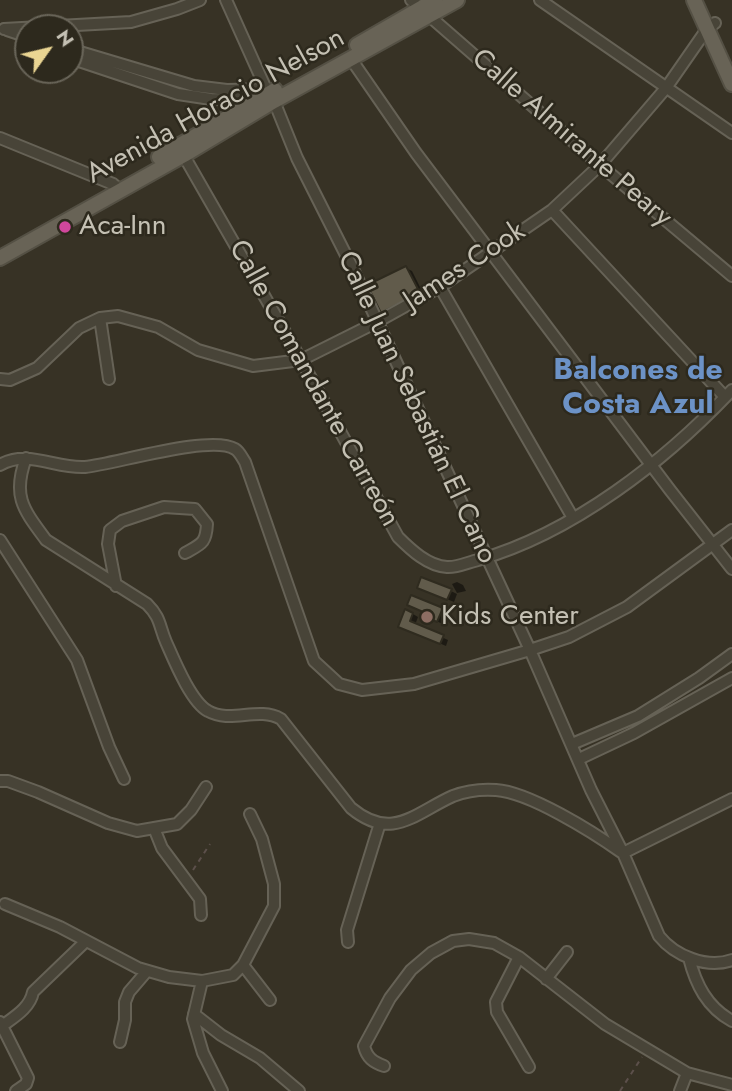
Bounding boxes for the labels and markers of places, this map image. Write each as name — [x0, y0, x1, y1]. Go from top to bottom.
place label: Aca-Inn — [79, 210, 166, 244]
marker: Aca-Inn — [57, 219, 73, 235]
place label: Kids Center — [441, 600, 579, 634]
marker: Kids Center — [419, 609, 435, 625]

